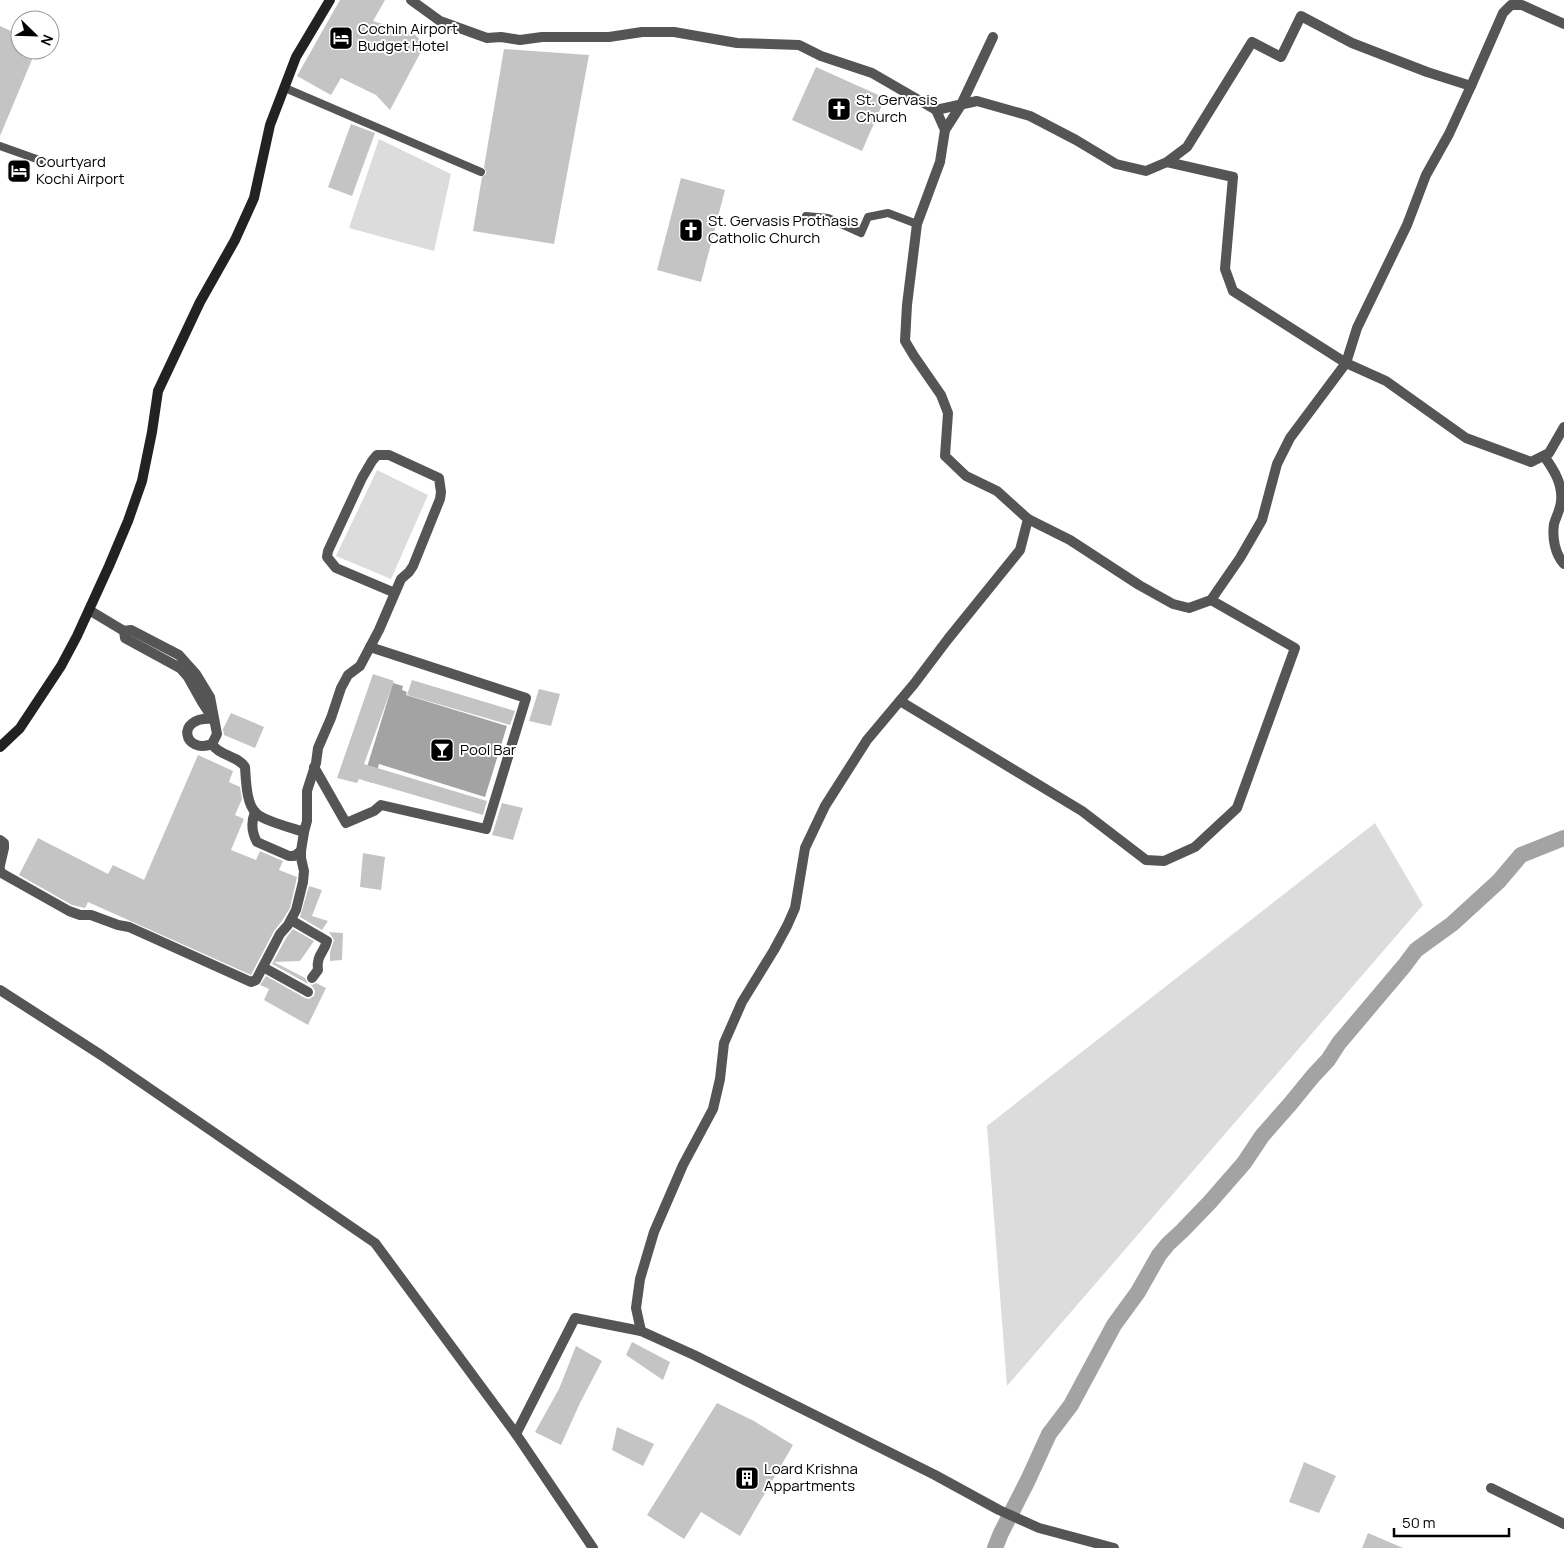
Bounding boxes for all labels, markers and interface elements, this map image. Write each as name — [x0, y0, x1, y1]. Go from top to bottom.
north arrow — [10, 10, 60, 60]
place label: Cochin Airport Budget Hotel — [358, 18, 458, 56]
hotel icon: Cochin Airport Budget Hotel — [328, 25, 354, 51]
text: N — [37, 32, 58, 49]
place label: St. Gervasis Church — [856, 89, 938, 127]
church icon: St. Gervasis Church — [826, 96, 852, 122]
place label: Courtyard Kochi Airport — [36, 151, 124, 189]
hotel icon: Courtyard Kochi Airport — [6, 158, 32, 184]
place label: St. Gervasis Prothasis Catholic Church — [708, 210, 858, 248]
church icon: St. Gervasis Prothasis Catholic Church — [678, 217, 704, 243]
bar icon: Pool Bar — [429, 737, 455, 763]
place label: Pool Bar — [460, 739, 517, 760]
place label: Loard Krishna Appartments — [764, 1458, 858, 1496]
building icon: Loard Krishna Appartments — [734, 1465, 760, 1491]
scale bar — [1394, 1506, 1509, 1538]
text: 50 m — [1402, 1512, 1436, 1533]

